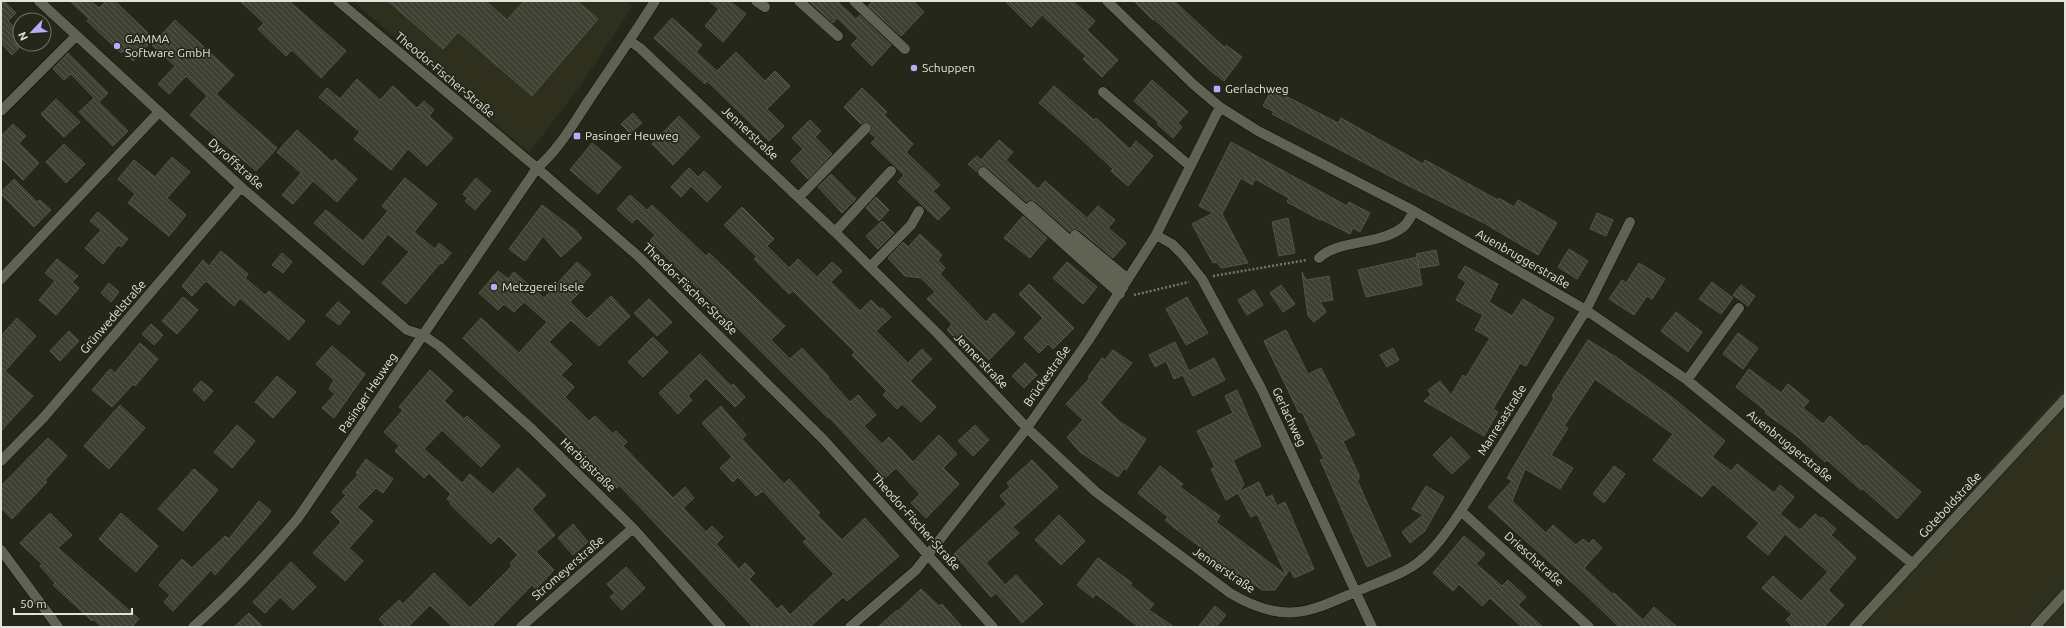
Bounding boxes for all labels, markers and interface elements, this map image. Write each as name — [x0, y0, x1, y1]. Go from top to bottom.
north arrow — [12, 12, 52, 52]
street label: Theodor-Fischer-Straße — [393, 29, 498, 120]
text: N — [16, 30, 30, 42]
place label: GAMMA Software GmbH — [125, 32, 211, 59]
marker: GAMMA Software GmbH — [112, 41, 122, 51]
place label: Schuppen — [922, 61, 975, 74]
marker: Schuppen — [909, 63, 919, 73]
place label: Gerlachweg — [1225, 82, 1289, 95]
marker: Gerlachweg — [1212, 84, 1222, 94]
street label: Jennerstraße — [720, 103, 781, 162]
place label: Pasinger Heuweg — [585, 129, 679, 142]
marker: Pasinger Heuweg — [572, 131, 582, 141]
street label: Dyroffstraße — [206, 136, 266, 192]
street label: Auenbruggerstraße — [1474, 226, 1572, 291]
street label: Theodor-Fischer-Straße — [641, 240, 740, 337]
street label: Grünwedelstraße — [77, 277, 148, 356]
place label: Metzgerei Isele — [502, 280, 584, 293]
marker: Metzgerei Isele — [489, 282, 499, 292]
street label: Jennerstraße — [952, 330, 1011, 391]
street label: Brückestraße — [1021, 343, 1072, 409]
street label: Pasinger Heuweg — [336, 350, 399, 435]
street label: Manresastraße — [1475, 382, 1528, 457]
street label: Gerlachweg — [1270, 385, 1309, 448]
street label: Auenbruggerstraße — [1745, 407, 1836, 484]
street label: Herbigstraße — [558, 435, 618, 494]
street label: Goteboldstraße — [1916, 469, 1983, 540]
street label: Theodor-Fischer-Straße — [869, 471, 963, 573]
street label: Drieschstraße — [1502, 529, 1566, 588]
street label: Stromeyerstraße — [529, 533, 606, 602]
street label: Jennerstraße — [1191, 544, 1258, 595]
scale bar — [14, 590, 132, 616]
text: 50 m — [20, 597, 47, 610]

